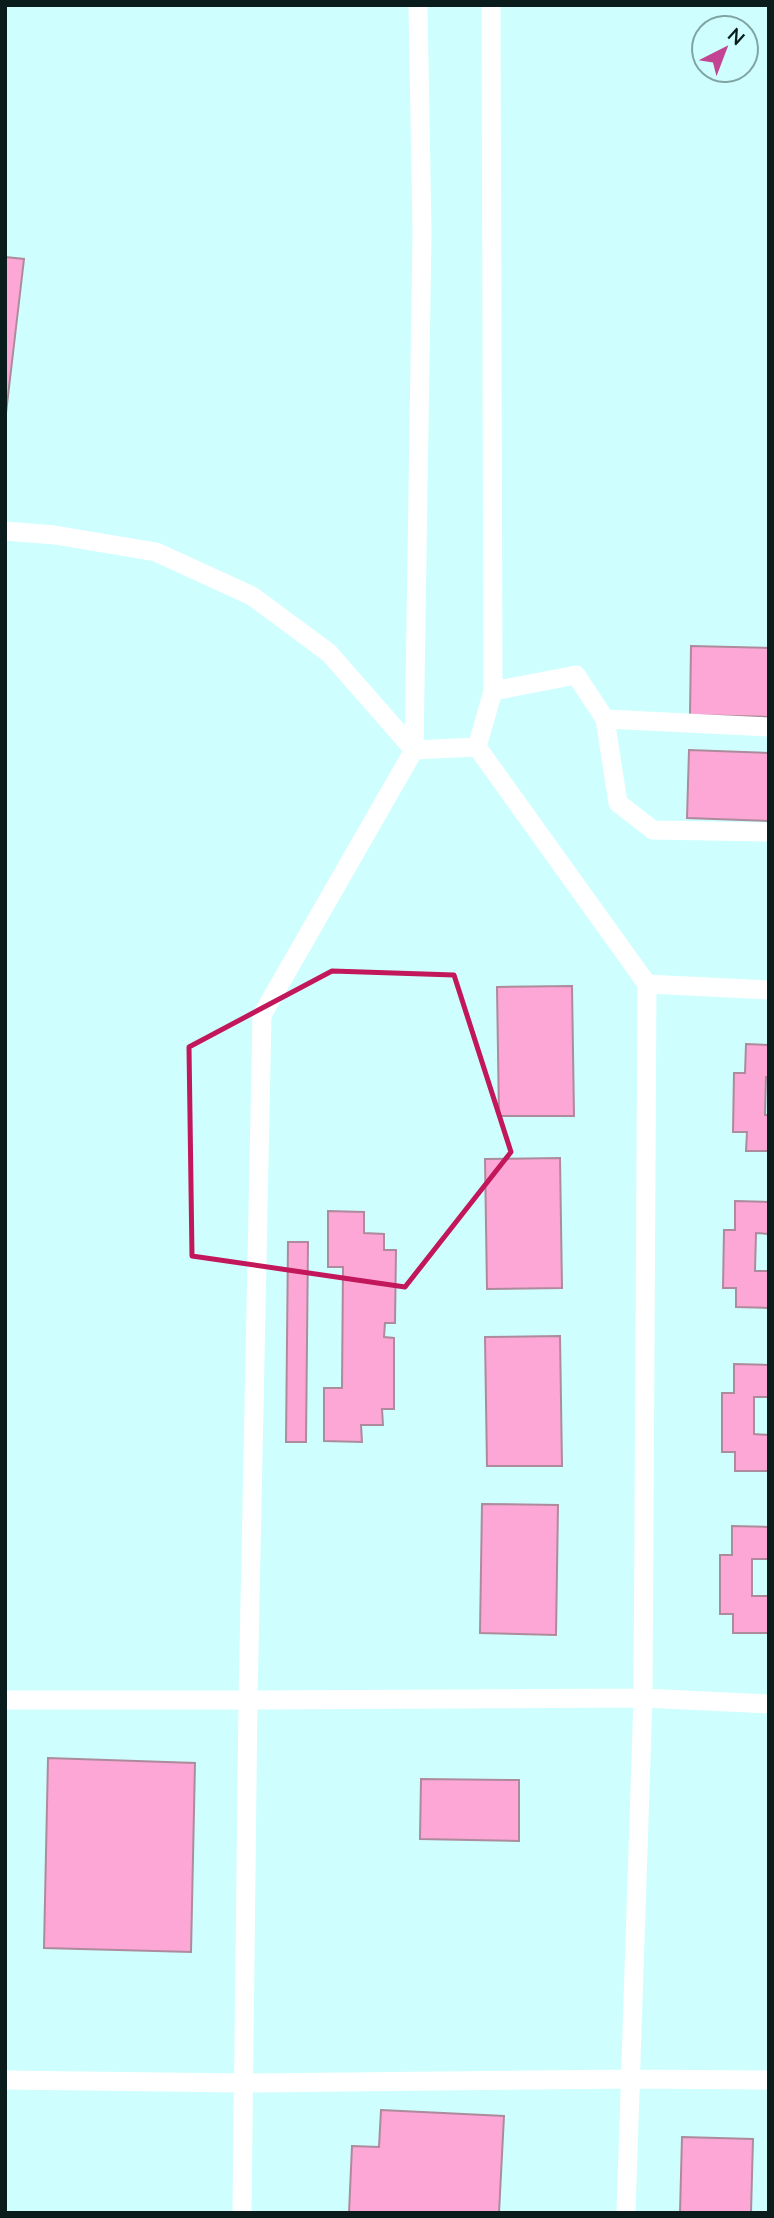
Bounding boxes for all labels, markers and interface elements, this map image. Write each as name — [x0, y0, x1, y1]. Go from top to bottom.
north arrow — [690, 14, 760, 84]
text: N — [724, 23, 750, 49]

